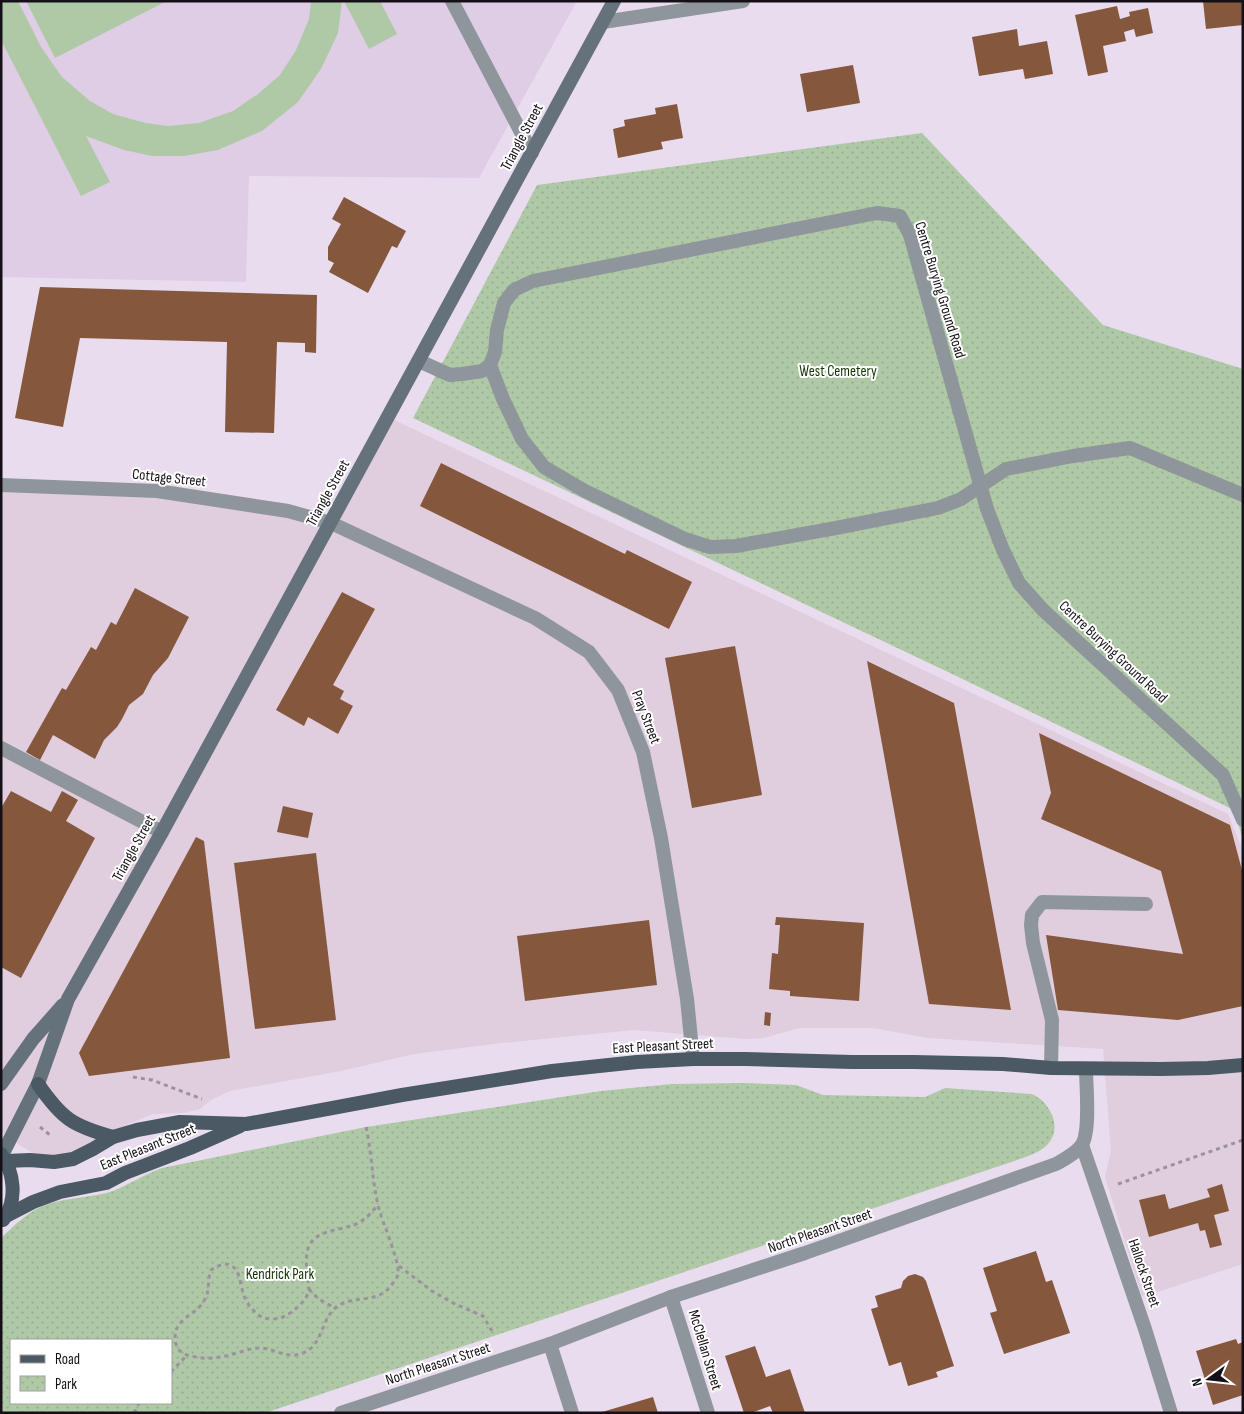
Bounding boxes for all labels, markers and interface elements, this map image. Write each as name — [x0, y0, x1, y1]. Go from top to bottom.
street label: Triangle Street — [496, 100, 548, 174]
street label: Centre Burying Ground Road — [910, 220, 970, 360]
park label: West Cemetery — [799, 362, 877, 381]
street label: Triangle Street — [302, 456, 354, 530]
street label: Cottage Street — [131, 465, 207, 491]
street label: Centre Burying Ground Road — [1055, 597, 1171, 707]
street label: Pray Street — [627, 688, 665, 747]
street label: Triangle Street — [108, 811, 160, 885]
street label: East Pleasant Street — [612, 1034, 714, 1058]
street label: East Pleasant Street — [98, 1119, 199, 1175]
street label: North Pleasant Street — [765, 1204, 875, 1258]
street label: Hallock Street — [1123, 1236, 1165, 1310]
park label: Kendrick Park — [246, 1265, 314, 1284]
street label: McClellan Street — [684, 1308, 726, 1393]
street label: North Pleasant Street — [383, 1338, 493, 1390]
legend — [10, 1339, 172, 1404]
text: Road — [55, 1350, 80, 1369]
north arrow — [1184, 1354, 1234, 1404]
text: Park — [55, 1375, 77, 1394]
text: N — [1188, 1376, 1206, 1388]

